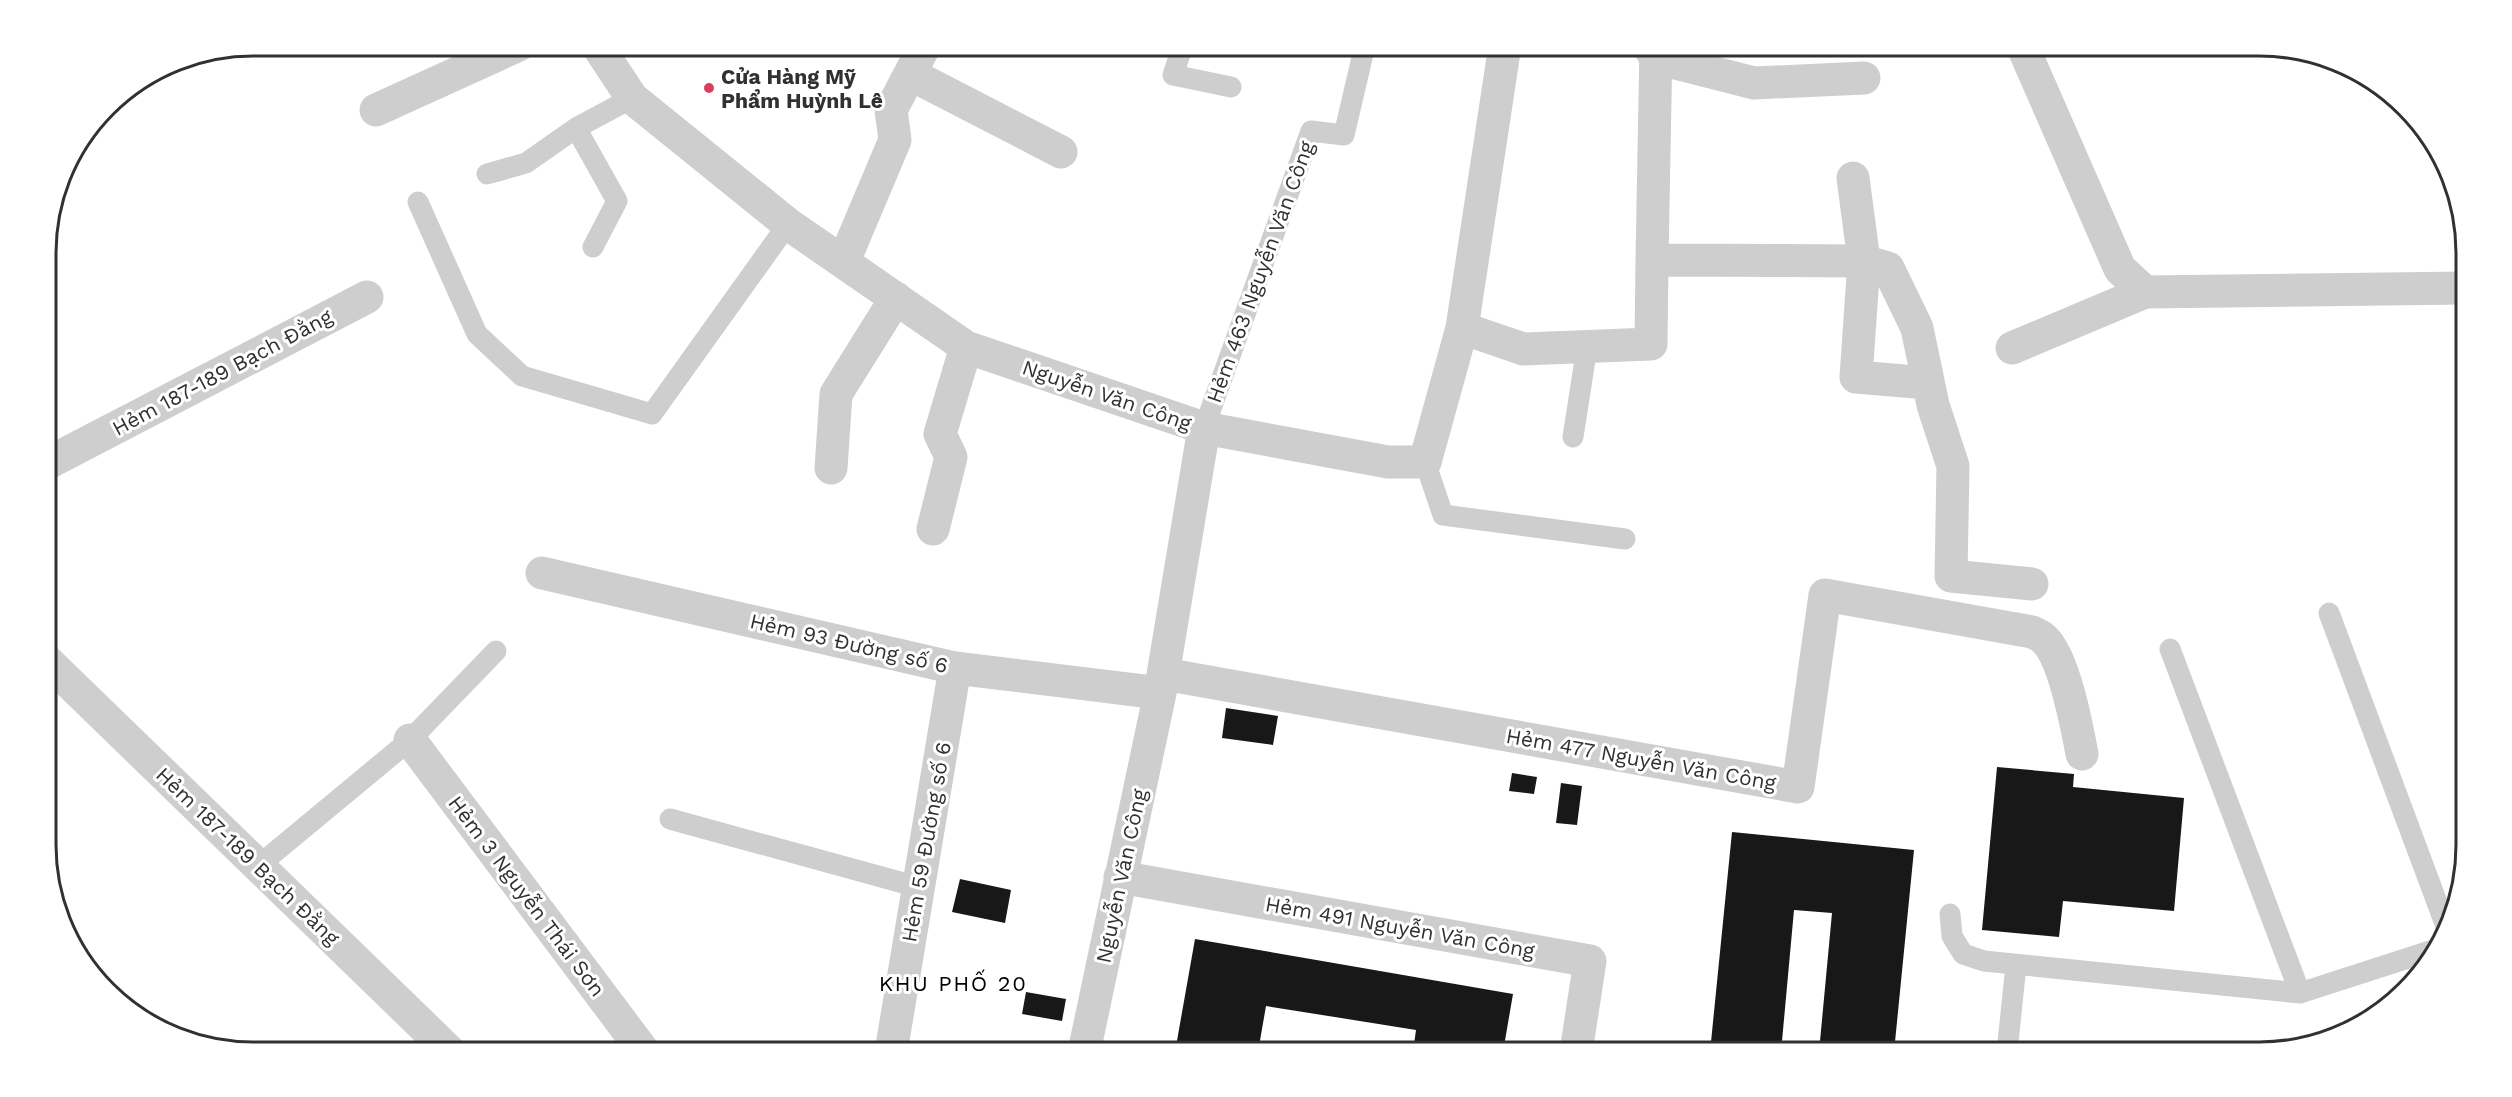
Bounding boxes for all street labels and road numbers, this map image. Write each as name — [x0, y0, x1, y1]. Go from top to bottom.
street label: Hẻm 463 Nguyễn Văn Công — [1201, 137, 1319, 406]
street label: Hẻm 187-189 Bạch Đằng — [108, 303, 337, 441]
street label: Nguyễn Văn Công — [1019, 354, 1196, 436]
street label: Hẻm 93 Đường số 6 — [748, 608, 950, 678]
street label: Hẻm 477 Nguyễn Văn Công — [1504, 723, 1779, 795]
street label: Hẻm 59 Đường số 6 — [896, 740, 956, 944]
street label: Hẻm 187-189 Bạch Đằng — [151, 762, 345, 951]
street label: Nguyễn Văn Công — [1090, 786, 1152, 965]
street label: Hẻm 3 Nguyễn Thái Sơn — [443, 791, 611, 1001]
street label: Hẻm 491 Nguyễn Văn Công — [1263, 891, 1537, 963]

